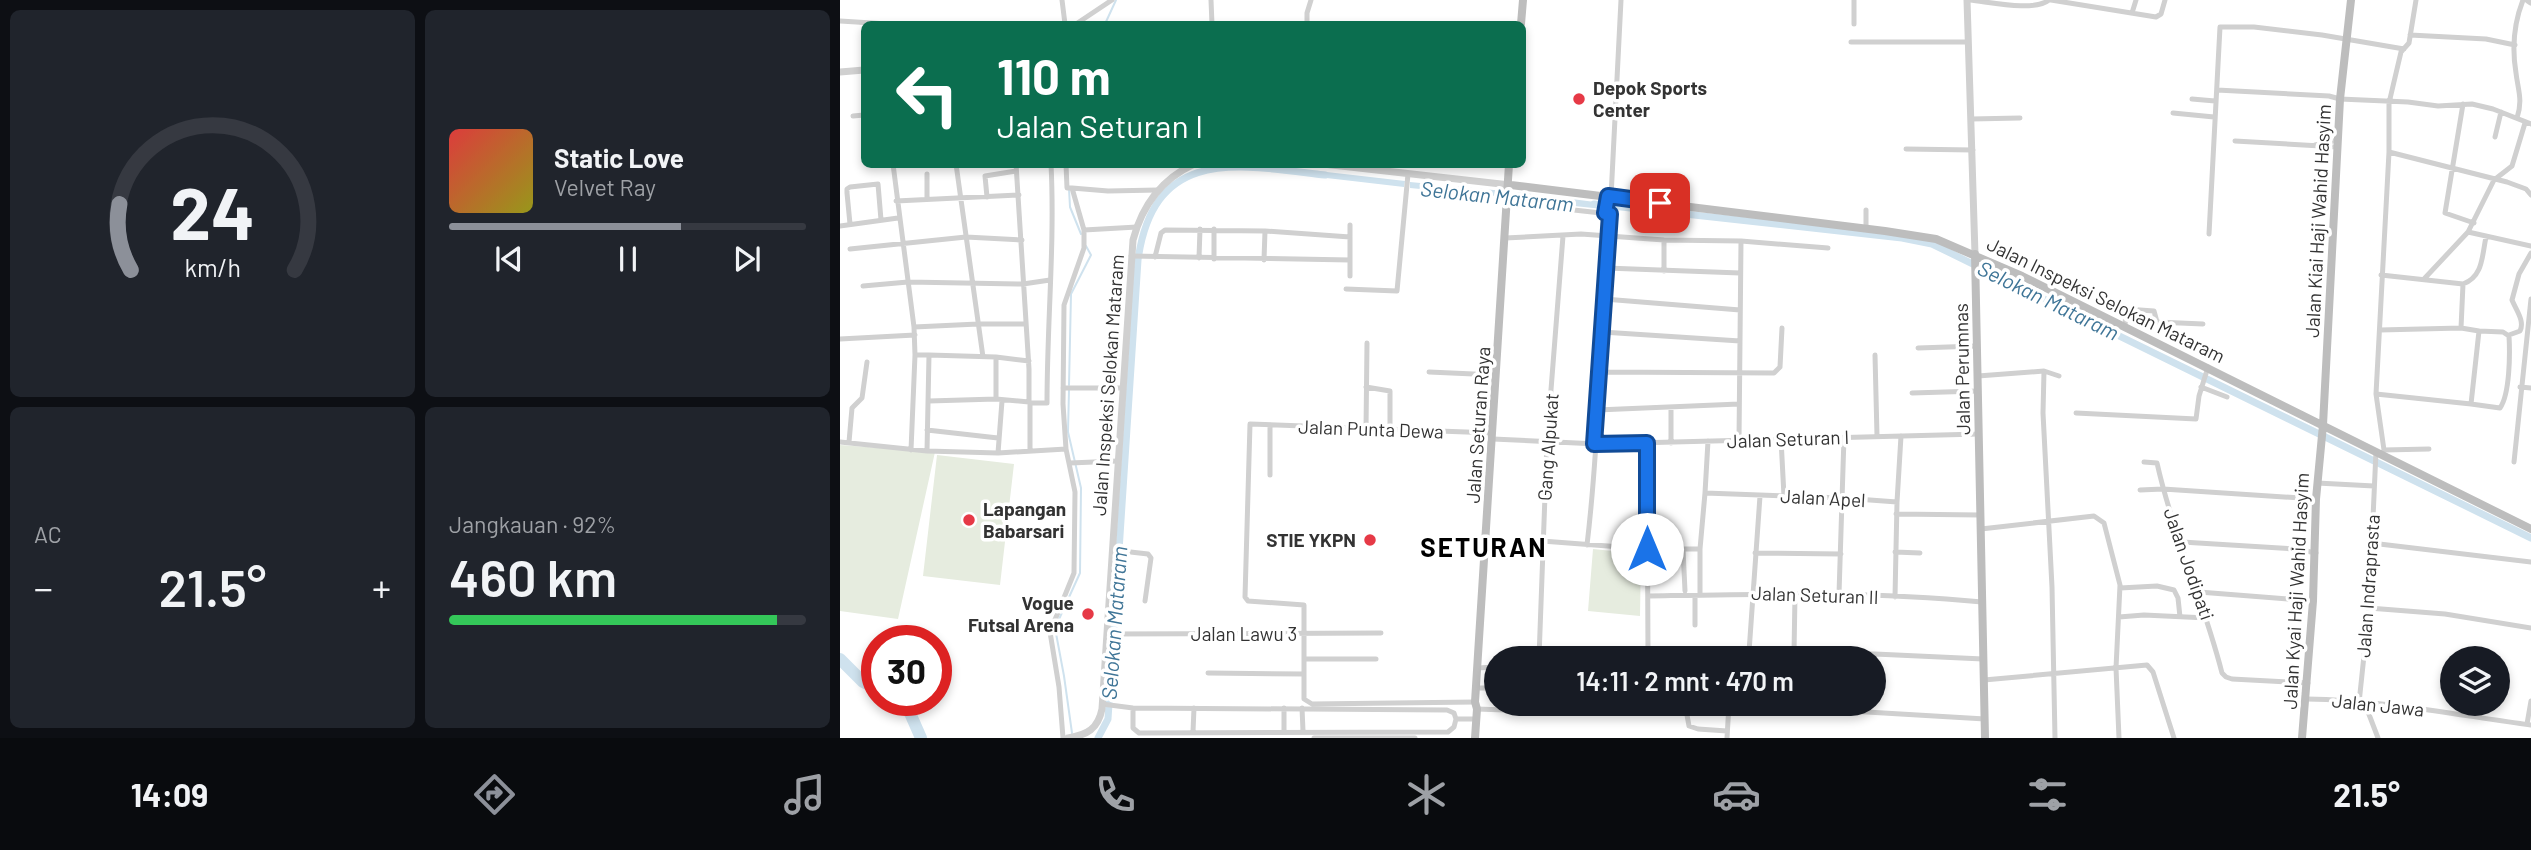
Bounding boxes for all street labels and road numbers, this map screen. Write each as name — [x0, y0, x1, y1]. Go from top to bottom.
street label: Jalan Kiai Haji Wahid Hasyim — [2300, 104, 2335, 338]
street label: Jalan Inspeksi Selokan Mataram — [1983, 232, 2229, 368]
street label: Jalan Inspeksi Selokan Mataram — [1087, 253, 1128, 516]
street label: Jalan Perumnas — [1949, 303, 1974, 435]
street label: Jalan Seturan Raya — [1461, 346, 1494, 504]
street label: Gang Alpukat — [1532, 392, 1563, 502]
street label: Jalan Punta Dewa — [1298, 414, 1444, 443]
street label: Jalan Seturan I — [1726, 425, 1850, 452]
street label: Jalan Kyai Haji Wahid Hasyim — [2278, 472, 2313, 710]
street label: Jalan Apel — [1780, 484, 1866, 511]
street label: Jalan Jodipati — [2160, 505, 2219, 623]
street label: Jalan Indraprasta — [2351, 514, 2384, 658]
street label: Jalan Seturan II — [1751, 581, 1879, 608]
street label: Jalan Lawu 3 — [1191, 622, 1297, 645]
street label: Jalan Jawa — [2331, 688, 2425, 721]

